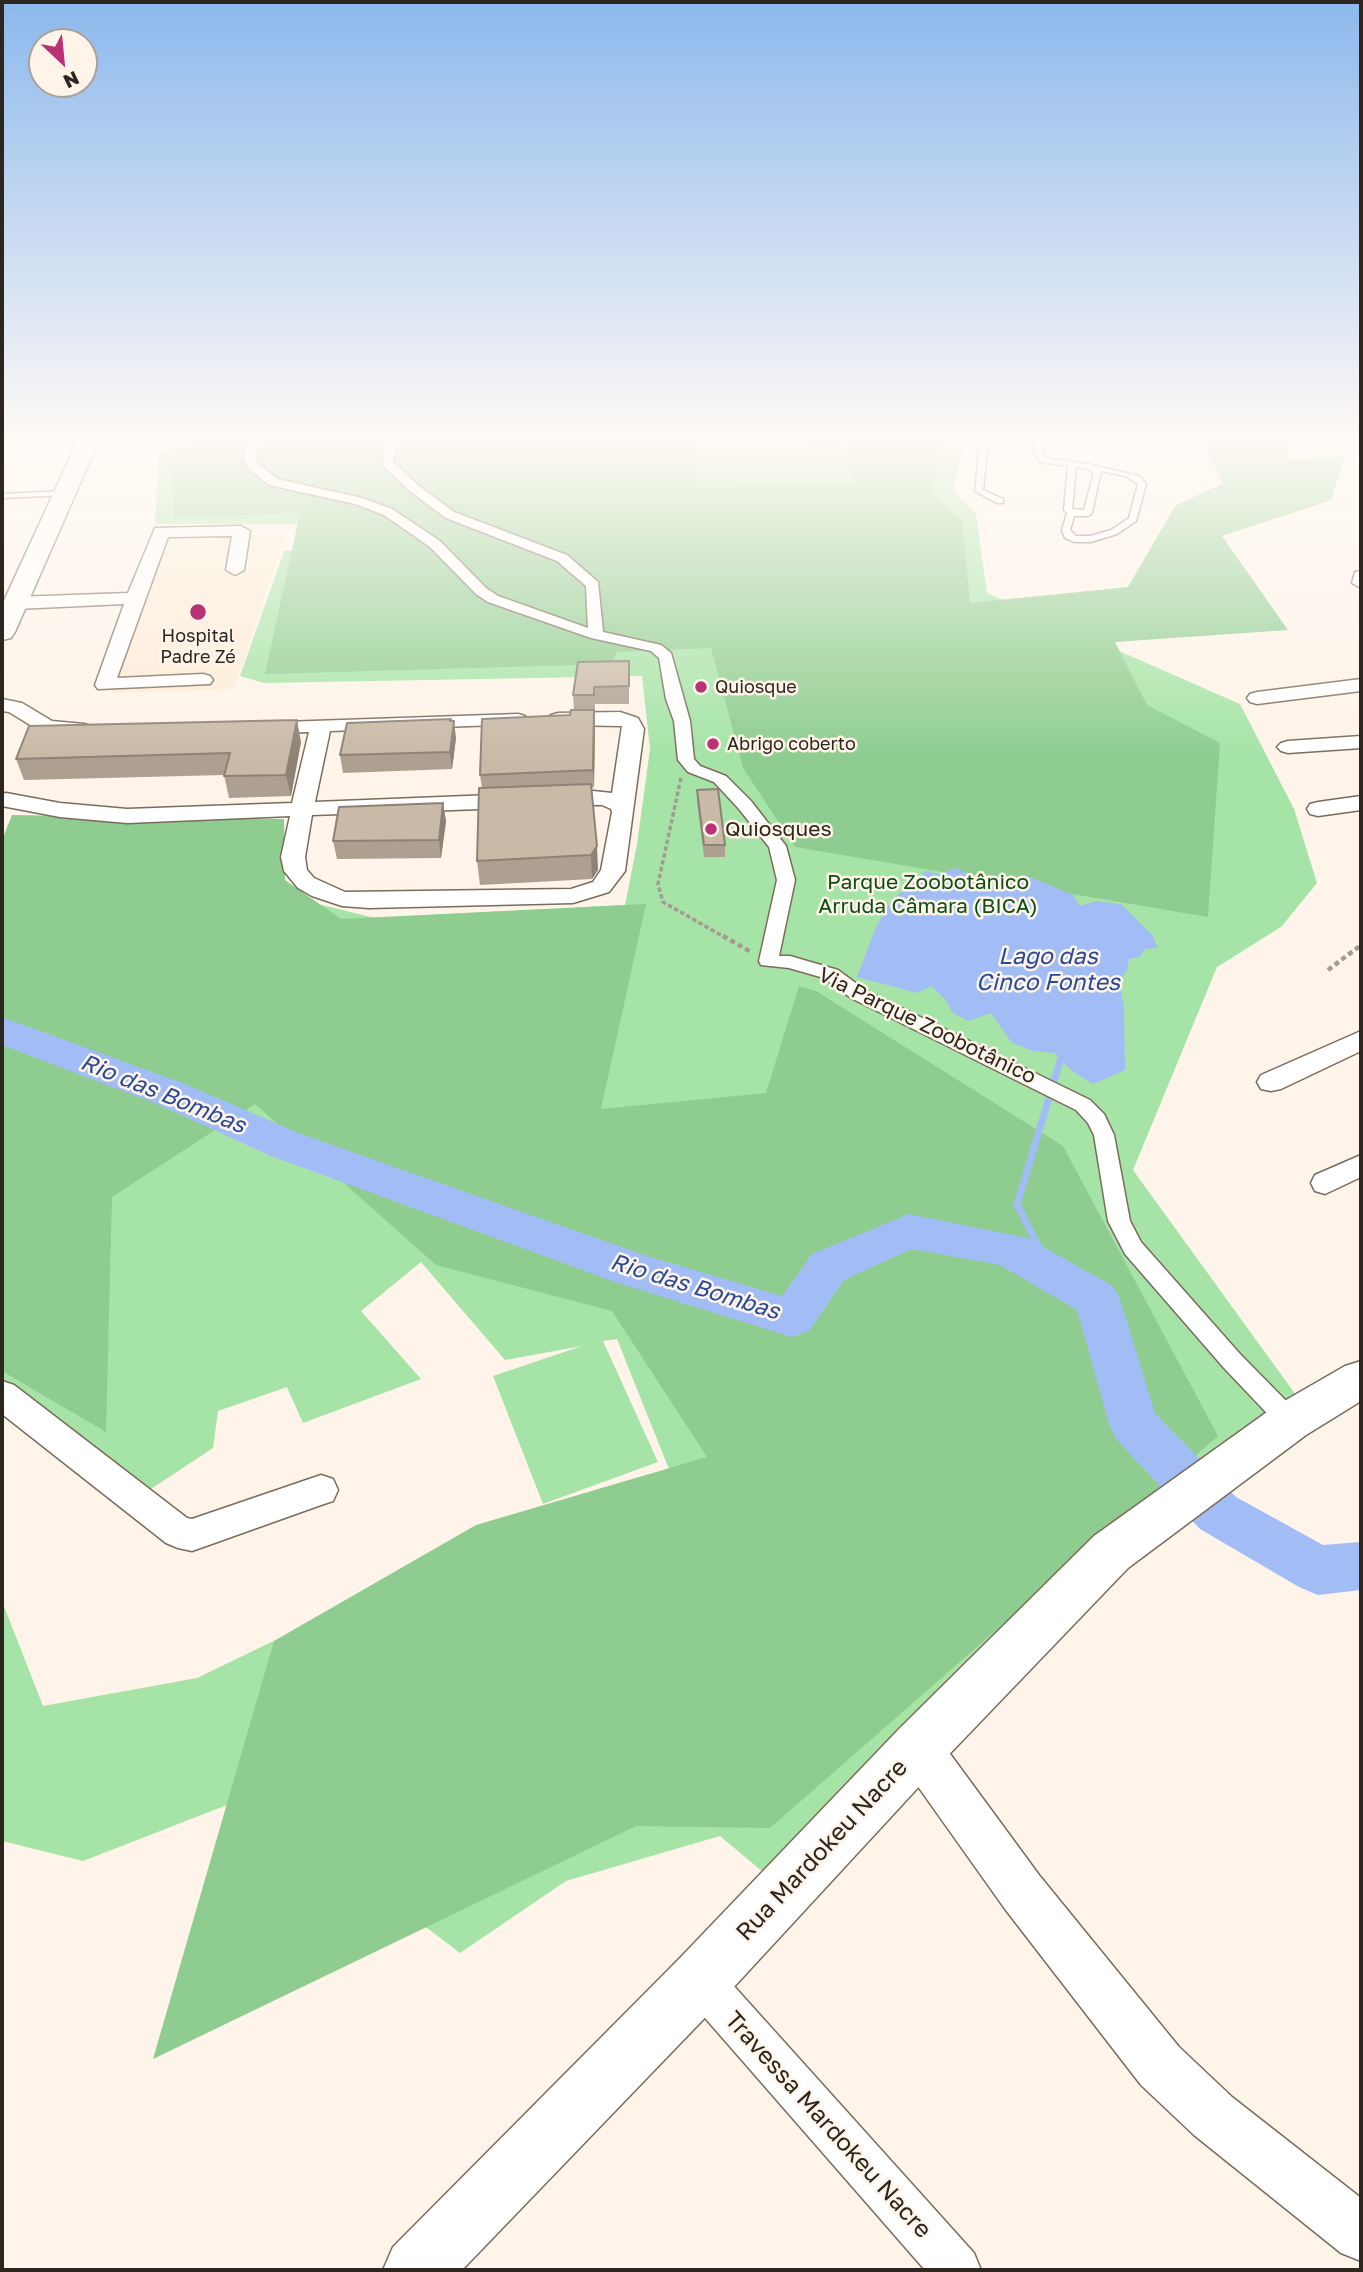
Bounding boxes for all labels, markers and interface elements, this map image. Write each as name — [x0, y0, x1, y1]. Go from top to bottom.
north arrow — [28, 28, 98, 98]
text: N — [60, 67, 83, 94]
marker: Hospital Padre Zé — [188, 602, 208, 622]
place label: Hospital Padre Zé — [160, 625, 236, 668]
place label: Quiosque — [715, 676, 797, 698]
marker: Quiosque — [693, 679, 709, 695]
place label: Abrigo coberto — [727, 733, 856, 755]
marker: Abrigo coberto — [705, 736, 721, 752]
place label: Quiosques — [725, 816, 832, 842]
marker: Quiosques — [703, 821, 719, 837]
park label: Parque Zoobotânico Arruda Câmara (BICA) — [818, 869, 1038, 919]
water label: Lago das Cinco Fontes — [976, 943, 1120, 997]
street label: Via Parque Zoobotânico — [814, 962, 1040, 1090]
water label: Rio das Bombas — [77, 1048, 249, 1140]
water label: Rio das Bombas — [607, 1248, 783, 1326]
street label: Rua Mardokeu Nacre — [730, 1753, 914, 1947]
street label: Travessa Mardokeu Nacre — [719, 2006, 937, 2244]

